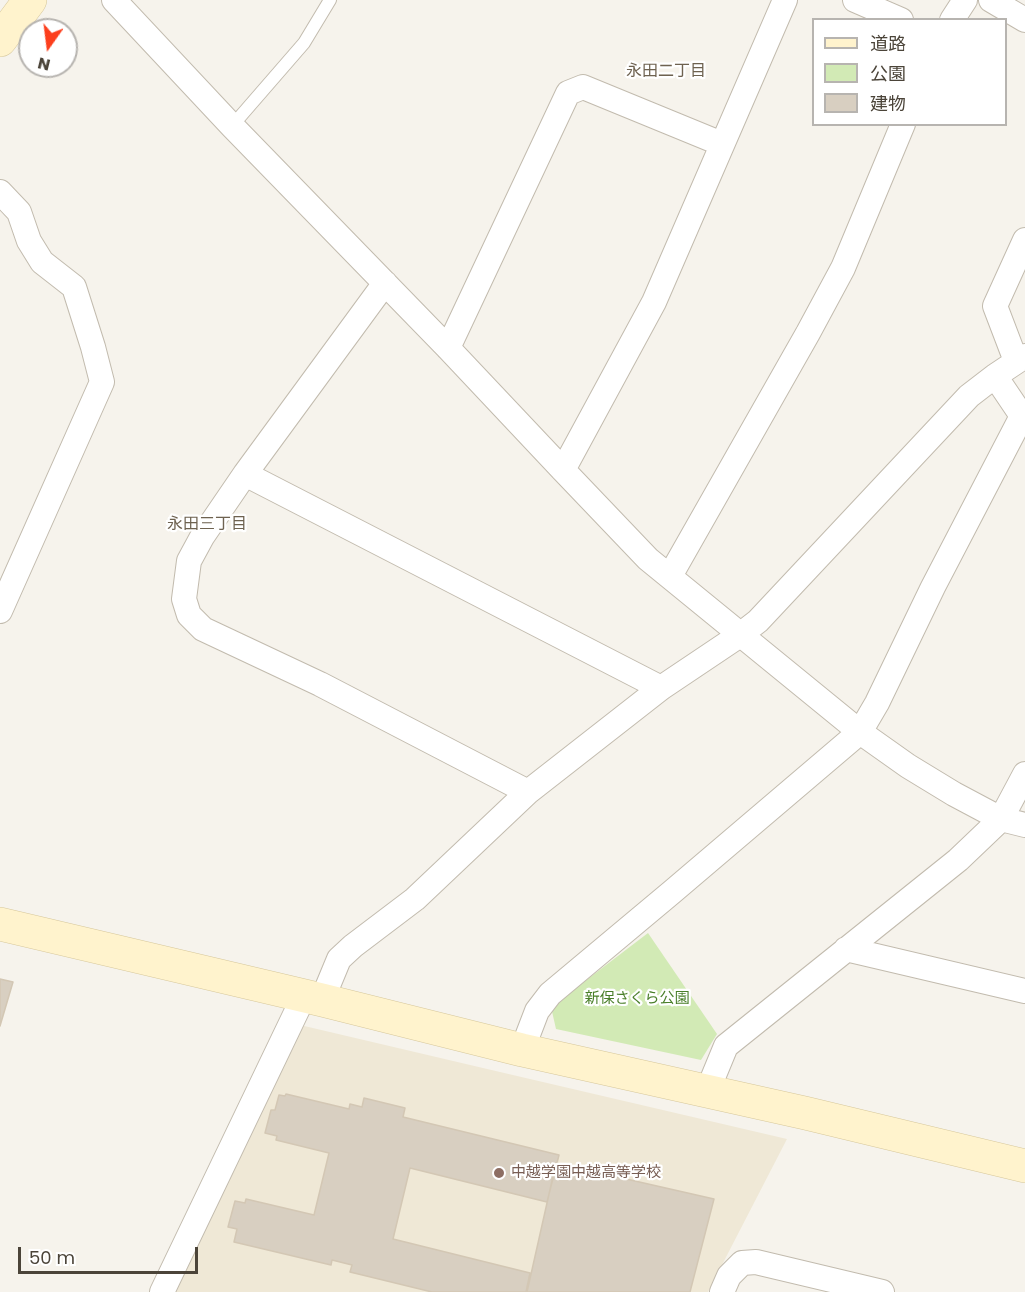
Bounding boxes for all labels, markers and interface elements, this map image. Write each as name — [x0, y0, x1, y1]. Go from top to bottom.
north arrow — [18, 18, 78, 78]
legend — [812, 18, 1007, 126]
text: 道路 — [870, 31, 906, 56]
text: N — [35, 51, 53, 77]
text: 公園 — [870, 61, 906, 86]
district label: 永田二丁目 — [626, 62, 706, 82]
text: 建物 — [870, 91, 906, 116]
district label: 永田三丁目 — [167, 515, 247, 535]
park label: 新保さくら公園 — [585, 990, 689, 1008]
place label: 中越学園中越高等学校 — [511, 1164, 661, 1182]
marker: 中越学園中越高等学校 — [492, 1166, 506, 1180]
scale bar — [21, 1235, 201, 1273]
text: 50 m — [29, 1245, 75, 1270]

